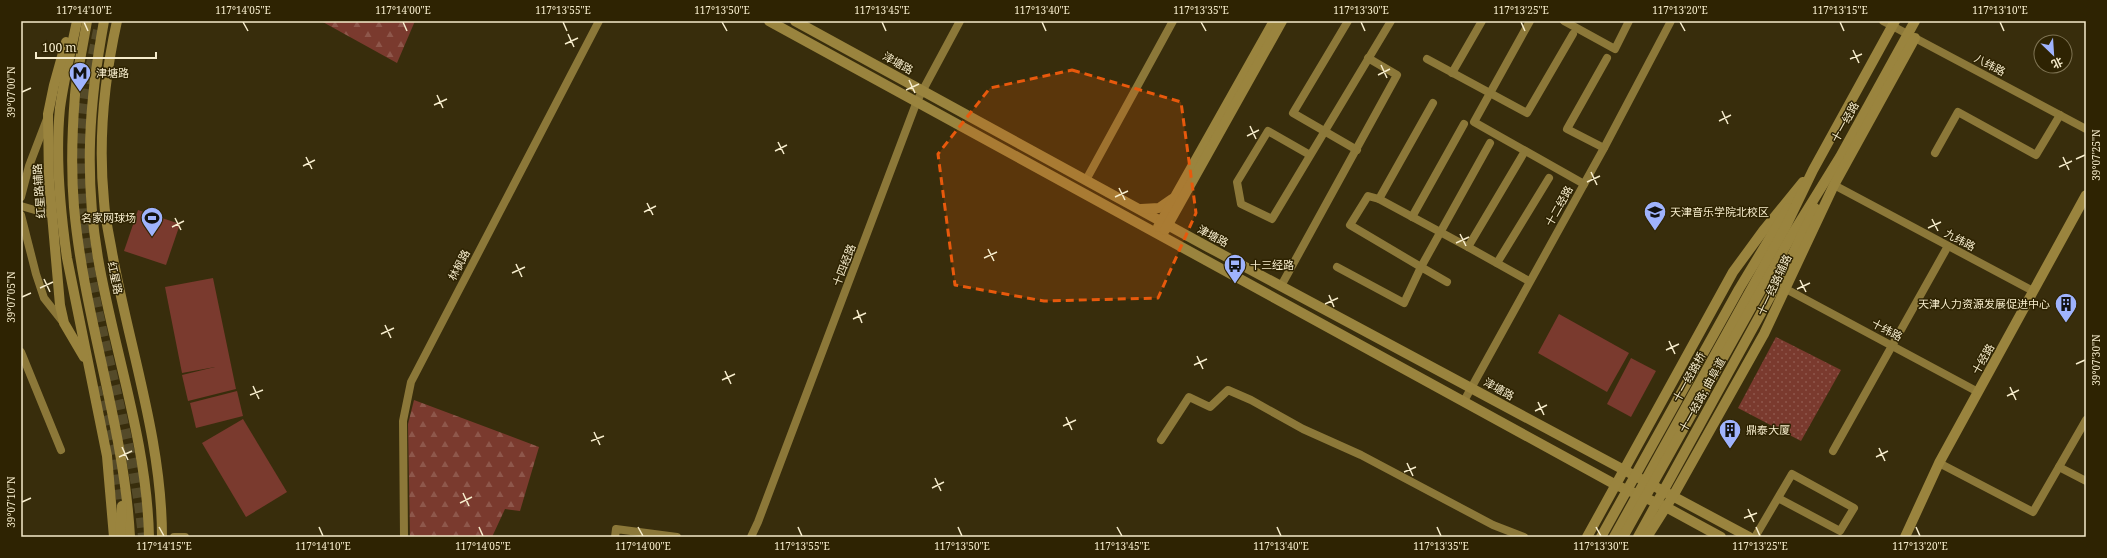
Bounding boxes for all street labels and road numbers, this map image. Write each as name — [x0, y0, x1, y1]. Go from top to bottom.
street label: 津塘路 — [880, 48, 916, 77]
street label: 八纬路 — [1972, 50, 2008, 79]
street label: 十一经路 — [1827, 99, 1862, 145]
street label: 红星路辅路 — [29, 163, 48, 219]
street label: 十二经路 — [1541, 183, 1576, 229]
street label: 津塘路 — [1195, 221, 1231, 250]
street label: 九纬路 — [1942, 225, 1978, 254]
street label: 十四经路 — [829, 242, 858, 288]
street label: 林枫路 — [444, 247, 473, 283]
street label: 十一经路辅路 — [1753, 252, 1794, 318]
street label: 红星路 — [105, 260, 126, 296]
street label: 十纬路 — [1869, 315, 1905, 344]
street label: 十经路 — [1968, 341, 1997, 377]
street label: 十一经路桥 — [1669, 349, 1708, 404]
street label: 十一经路; 曲阜道 — [1675, 355, 1728, 435]
street label: 津塘路 — [1481, 374, 1517, 403]

